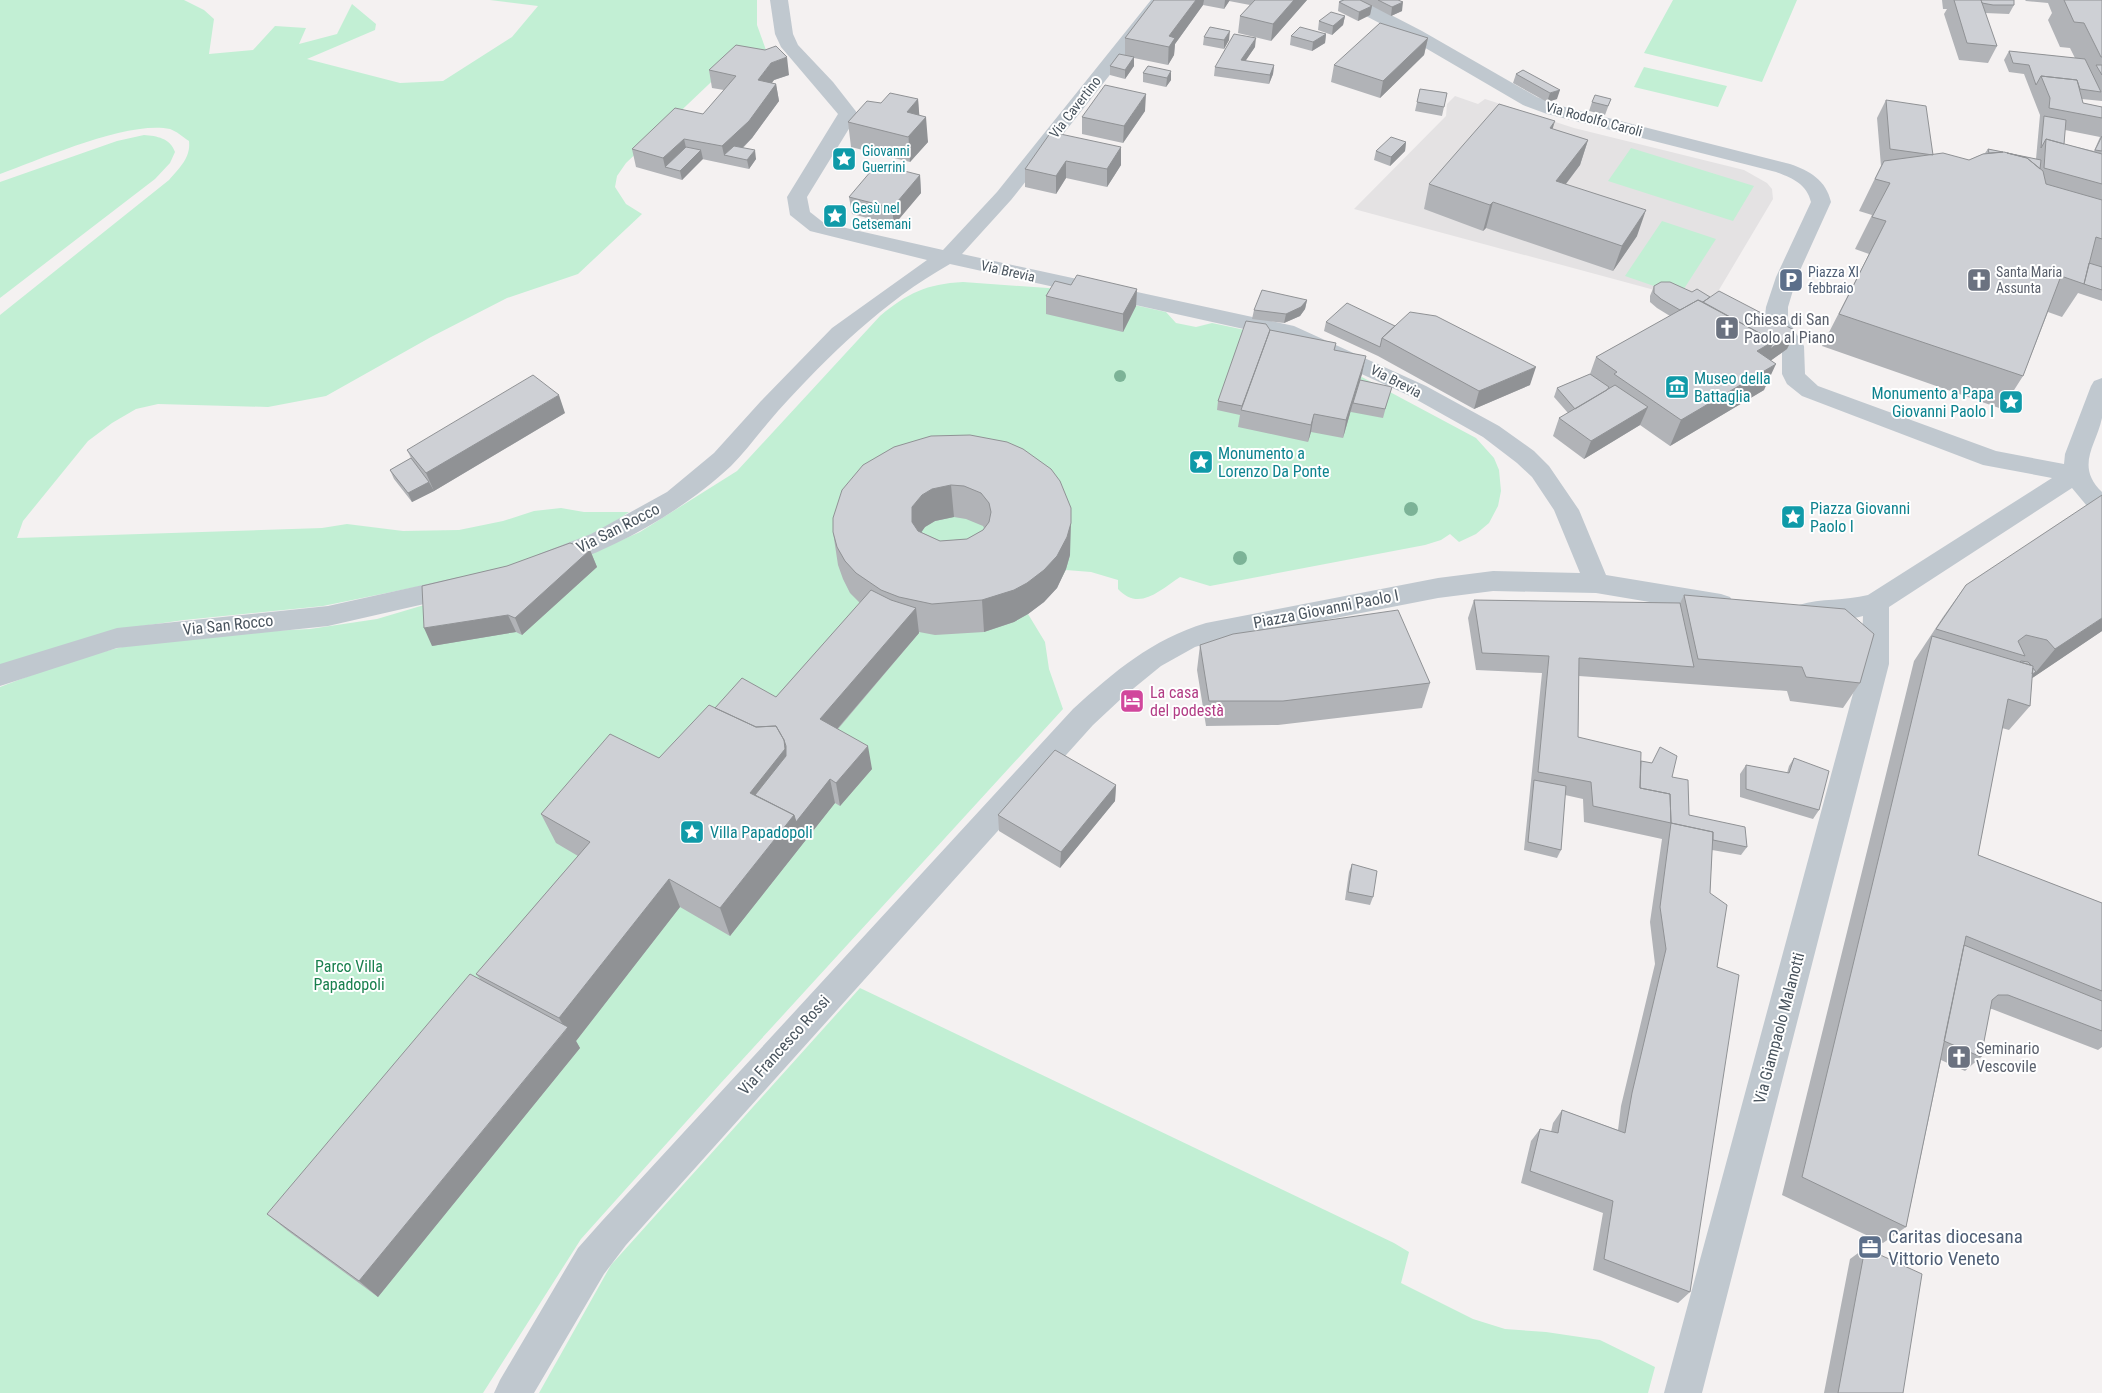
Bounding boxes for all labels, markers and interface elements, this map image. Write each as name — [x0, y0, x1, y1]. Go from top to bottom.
street label: Via Cavertino — [1046, 73, 1104, 141]
street label: Via Rodolfo Caroli — [1544, 98, 1644, 140]
place label: Giovanni Guerrini — [862, 143, 910, 175]
place icon: Giovanni Guerrini — [831, 146, 857, 172]
place label: Gesù nel Getsemani — [852, 200, 911, 232]
place icon: Gesù nel Getsemani — [822, 203, 848, 229]
street label: Via Brevia — [979, 257, 1037, 285]
place label: Piazza XI febbraio — [1808, 264, 1859, 296]
place label: Santa Maria Assunta — [1996, 264, 2062, 296]
parking icon: Piazza XI febbraio — [1778, 267, 1804, 293]
church icon: Santa Maria Assunta — [1966, 267, 1992, 293]
place label: Chiesa di San Paolo al Piano — [1744, 310, 1835, 347]
church icon: Chiesa di San Paolo al Piano — [1714, 315, 1740, 341]
street label: Via Brevia — [1368, 361, 1424, 401]
place label: Museo della Battaglia — [1694, 369, 1771, 406]
museum icon: Museo della Battaglia — [1664, 374, 1690, 400]
place label: Monumento a Papa Giovanni Paolo I — [1871, 384, 1994, 421]
place icon: Monumento a Papa Giovanni Paolo I — [1998, 389, 2024, 415]
place label: Monumento a Lorenzo Da Ponte — [1218, 444, 1329, 481]
place icon: Monumento a Lorenzo Da Ponte — [1188, 449, 1214, 475]
street label: Via San Rocco — [573, 499, 663, 557]
place label: Piazza Giovanni Paolo I — [1810, 499, 1910, 536]
place icon: Piazza Giovanni Paolo I — [1780, 504, 1806, 530]
street label: Piazza Giovanni Paolo I — [1252, 586, 1400, 632]
street label: Via San Rocco — [182, 611, 274, 639]
place label: La casa del podestà — [1150, 683, 1224, 720]
hotel icon: La casa del podestà — [1119, 688, 1145, 714]
place icon: Villa Papadopoli — [679, 819, 705, 845]
place label: Villa Papadopoli — [710, 823, 813, 842]
street label: Via Giampaolo Malanotti — [1750, 950, 1808, 1106]
park label: Parco Villa Papadopoli — [313, 957, 385, 994]
street label: Via Francesco Rossi — [734, 991, 834, 1099]
place label: Seminario Vescovile — [1976, 1039, 2040, 1076]
church icon: Seminario Vescovile — [1946, 1044, 1972, 1070]
place label: Caritas diocesana Vittorio Veneto — [1888, 1225, 2023, 1270]
office icon: Caritas diocesana Vittorio Veneto — [1857, 1234, 1883, 1260]

